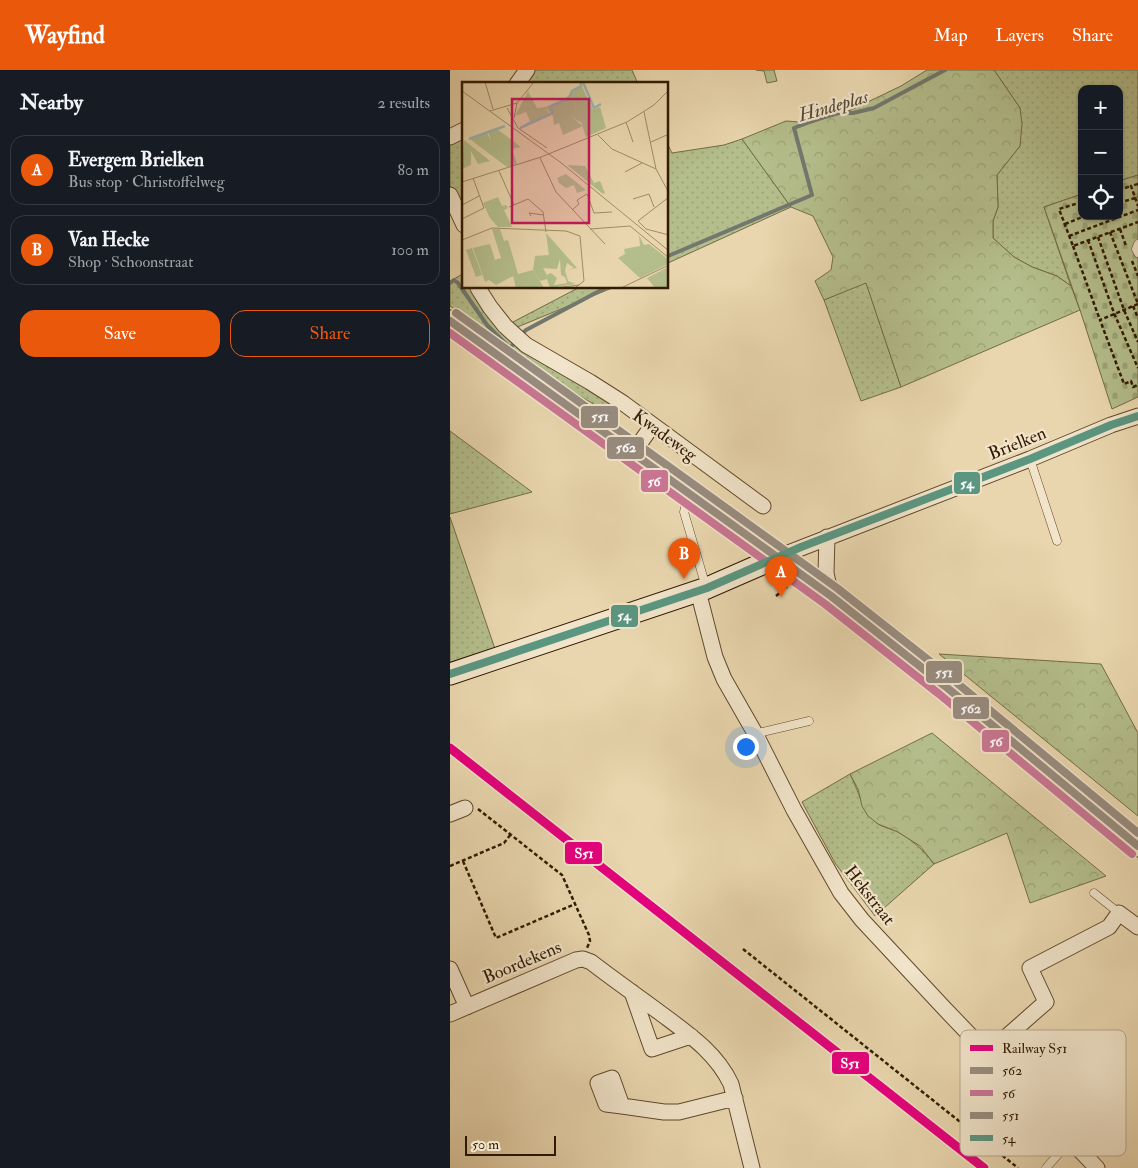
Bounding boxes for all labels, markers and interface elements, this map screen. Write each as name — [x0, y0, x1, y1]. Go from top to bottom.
text: Wayfind — [25, 20, 105, 51]
text: Map — [934, 24, 968, 47]
text: Layers — [996, 24, 1044, 47]
text: Share — [1072, 24, 1113, 47]
inset map — [462, 82, 669, 289]
water label: Hindeplas — [795, 84, 872, 128]
map controls — [1078, 85, 1123, 220]
button: + — [1078, 85, 1123, 130]
text: Nearby — [20, 89, 83, 116]
text: 2 results — [377, 93, 430, 113]
button: − — [1078, 130, 1123, 175]
text: Evergem Brielken — [68, 148, 204, 172]
text: A — [32, 160, 42, 180]
text: 80 m — [398, 160, 429, 180]
text: Bus stop · Christoffelweg — [68, 172, 225, 192]
button: locate — [1078, 175, 1123, 220]
text: Van Hecke — [68, 228, 149, 252]
text: B — [32, 240, 42, 260]
text: 100 m — [391, 240, 429, 260]
text: Shop · Schoonstraat — [68, 252, 193, 272]
button: Save — [20, 310, 220, 357]
button: Share — [230, 310, 430, 357]
street label: Kwadeweg — [628, 404, 702, 467]
line badge: 551 — [580, 405, 619, 429]
text: 551 — [591, 408, 609, 425]
street label: Brielken — [985, 421, 1049, 465]
line badge: 562 — [606, 436, 645, 460]
text: 562 — [616, 439, 636, 456]
line badge: 56 — [640, 469, 669, 493]
line badge: 54 — [953, 471, 981, 495]
text: 56 — [647, 473, 662, 490]
text: 54 — [960, 475, 975, 492]
pin: B — [668, 538, 700, 579]
pin: A — [765, 556, 797, 597]
line badge: 54 — [610, 604, 639, 628]
text: 54 — [617, 607, 632, 624]
line badge: 551 — [925, 660, 963, 684]
text: 551 — [935, 664, 953, 681]
line badge: 562 — [952, 696, 990, 720]
text: 562 — [961, 700, 981, 717]
line badge: 56 — [981, 729, 1010, 753]
text: 56 — [989, 733, 1004, 750]
your location — [733, 734, 759, 760]
line badge: S51 — [564, 841, 603, 865]
text: S51 — [575, 845, 593, 862]
street label: Hekstraat — [839, 861, 900, 930]
street label: Boordekens — [479, 936, 565, 989]
legend — [960, 1030, 1126, 1156]
text: Railway S51 — [1002, 1040, 1067, 1058]
line badge: S51 — [831, 1051, 870, 1075]
text: S51 — [841, 1055, 859, 1072]
text: 562 — [1002, 1062, 1022, 1079]
text: 56 — [1002, 1085, 1016, 1102]
text: 551 — [1002, 1107, 1019, 1124]
text: 54 — [1002, 1130, 1017, 1147]
scale bar — [465, 1133, 556, 1156]
text: 50 m — [472, 1136, 499, 1153]

